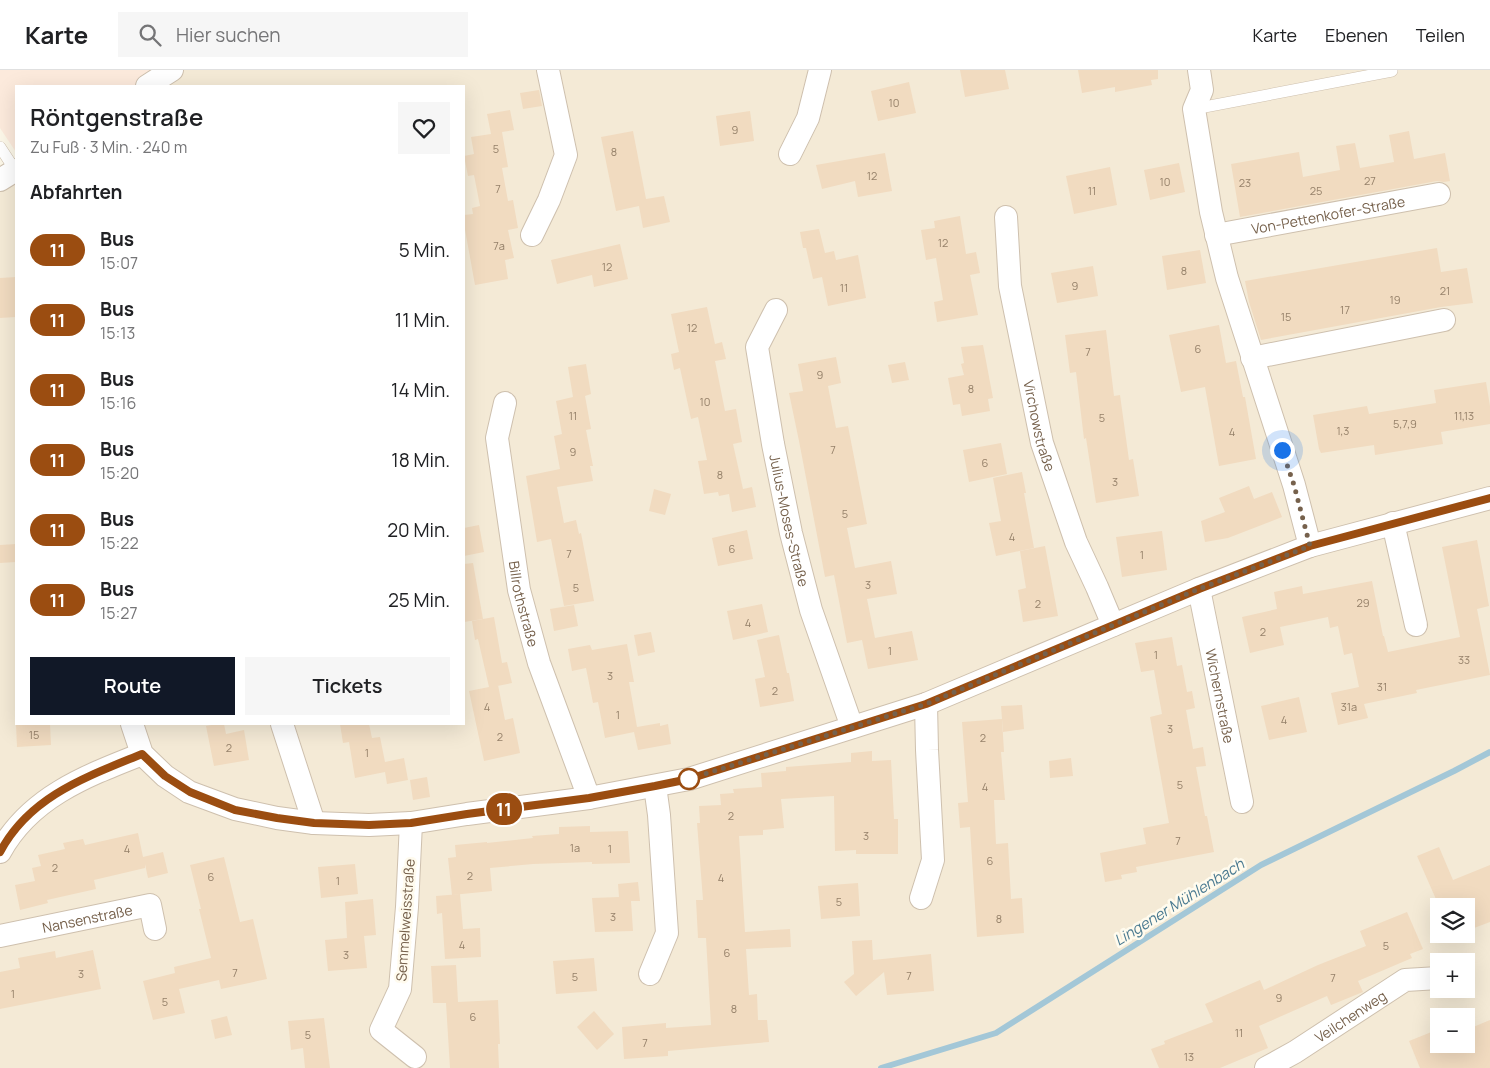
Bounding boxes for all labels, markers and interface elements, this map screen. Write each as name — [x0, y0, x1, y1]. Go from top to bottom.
search box — [118, 12, 468, 57]
text: Karte — [25, 18, 88, 51]
icon: search — [136, 21, 164, 49]
text: Hier suchen — [176, 22, 280, 48]
text: Karte — [1253, 23, 1297, 47]
text: Ebenen — [1325, 23, 1388, 47]
text: Teilen — [1416, 23, 1465, 47]
house number: 10 — [888, 95, 900, 110]
text: Röntgenstraße — [30, 100, 203, 133]
button: heart — [398, 102, 450, 154]
house number: 9 — [732, 122, 739, 137]
text: Zu Fuß · 3 Min. · 240 m — [30, 136, 187, 158]
house number: 5 — [493, 141, 499, 156]
house number: 8 — [611, 144, 617, 159]
house number: 12 — [867, 168, 877, 183]
house number: 27 — [1364, 173, 1376, 188]
house number: 10 — [1159, 174, 1171, 189]
house number: 23 — [1239, 175, 1251, 190]
text: Abfahrten — [30, 179, 123, 205]
house number: 7 — [495, 181, 501, 196]
house number: 11 — [1088, 183, 1096, 198]
house number: 25 — [1310, 183, 1322, 198]
street label: Von-Pettenkofer-Straße — [1250, 191, 1406, 238]
text: Bus — [100, 226, 134, 252]
house number: 12 — [938, 235, 948, 250]
text: 5 Min. — [399, 237, 450, 263]
text: 11 — [50, 238, 65, 262]
house number: 7a — [493, 238, 505, 253]
text: 15:07 — [100, 252, 138, 274]
house number: 12 — [602, 259, 612, 274]
house number: 8 — [1181, 263, 1187, 278]
house number: 9 — [1072, 278, 1079, 293]
house number: 11 — [840, 280, 848, 295]
house number: 21 — [1440, 283, 1450, 298]
house number: 19 — [1389, 292, 1401, 307]
text: Bus — [100, 296, 134, 322]
house number: 17 — [1340, 302, 1350, 317]
text: 11 Min. — [395, 307, 450, 333]
text: 11 — [50, 308, 65, 332]
house number: 15 — [1281, 309, 1291, 324]
house number: 12 — [687, 320, 697, 335]
text: 15:13 — [100, 322, 135, 344]
house number: 6 — [1195, 341, 1202, 356]
house number: 7 — [1085, 344, 1091, 359]
text: Bus — [100, 366, 134, 392]
house number: 9 — [817, 367, 824, 382]
text: 14 Min. — [391, 377, 450, 403]
text: 11 — [50, 378, 65, 402]
street label: Virchowstraße — [1020, 379, 1060, 474]
house number: 8 — [968, 381, 974, 396]
text: 15:16 — [100, 392, 136, 414]
house number: 10 — [699, 394, 711, 409]
house number: 11 — [569, 408, 577, 423]
house number: 11,13 — [1454, 408, 1474, 423]
house number: 5 — [1099, 410, 1105, 425]
house number: 5,7,9 — [1393, 416, 1417, 431]
house number: 1,3 — [1337, 423, 1349, 438]
house number: 4 — [1229, 424, 1235, 439]
text: Bus — [100, 436, 134, 462]
your location — [1270, 438, 1295, 463]
house number: 7 — [830, 442, 836, 457]
house number: 9 — [570, 444, 577, 459]
text: 18 Min. — [391, 447, 450, 473]
text: 11 — [50, 448, 65, 472]
street label: Julius-Moses-Straße — [766, 452, 814, 588]
house number: 6 — [982, 455, 989, 470]
text: 15:20 — [100, 462, 139, 484]
house number: 8 — [717, 467, 723, 482]
house number: 3 — [1112, 474, 1118, 489]
text: Bus — [100, 506, 134, 532]
house number: 5 — [842, 506, 848, 521]
text: 20 Min. — [387, 517, 450, 543]
text: 11 — [50, 518, 65, 542]
house number: 4 — [1009, 529, 1015, 544]
text: 15:22 — [100, 532, 139, 554]
house number: 6 — [729, 541, 736, 556]
house number: 7 — [566, 546, 572, 561]
house number: 1 — [1140, 547, 1144, 562]
street label: Billrothstraße — [505, 560, 544, 649]
text: Bus — [100, 576, 134, 602]
house number: 3 — [865, 577, 871, 592]
house number: 5 — [573, 580, 579, 595]
text: 25 Min. — [388, 587, 450, 613]
text: 11 — [50, 588, 65, 612]
house number: 29 — [1356, 595, 1370, 610]
house number: 2 — [1035, 596, 1041, 611]
text: 15:27 — [100, 602, 137, 624]
house number: 4 — [745, 615, 751, 630]
house number: 2 — [1260, 624, 1266, 639]
house number: 1 — [888, 643, 892, 658]
house number: 1 — [1154, 647, 1158, 662]
street label: Wichernstraße — [1202, 647, 1239, 745]
house number: 33 — [1458, 652, 1470, 667]
button: Route — [30, 657, 235, 715]
button: Tickets — [245, 657, 450, 715]
house number: 3 — [607, 668, 613, 683]
house number: 31 — [1377, 679, 1387, 694]
house number: 2 — [772, 683, 778, 698]
house number: 4 — [484, 699, 490, 714]
house number: 31a — [1341, 699, 1357, 714]
house number: 1 — [616, 707, 620, 722]
house number: 4 — [1281, 712, 1287, 727]
house number: 3 — [1167, 721, 1173, 736]
house number: 15 — [29, 727, 39, 742]
house number: 2 — [497, 729, 503, 744]
house number: 2 — [980, 730, 986, 745]
house number: 2 — [226, 740, 232, 755]
house number: 1 — [365, 745, 369, 760]
unlabelled marker — [678, 768, 700, 790]
house number: 5 — [1177, 777, 1183, 792]
house number: 4 — [982, 779, 988, 794]
line badge: 11 — [482, 793, 526, 825]
text: 11 — [496, 797, 512, 821]
house number: 2 — [728, 808, 734, 823]
house number: 3 — [863, 828, 869, 843]
house number: 7 — [1175, 833, 1181, 848]
house number: 1a — [570, 840, 580, 855]
house number: 4 — [124, 841, 130, 856]
house number: 1 — [608, 841, 612, 856]
house number: 6 — [987, 853, 994, 868]
water label: Lingener Mühlenbach — [1110, 853, 1249, 950]
street label: Semmelweisstraße — [391, 858, 419, 982]
house number: 2 — [52, 860, 58, 875]
house number: 2 — [467, 868, 473, 883]
house number: 6 — [208, 869, 215, 884]
house number: 4 — [718, 870, 724, 885]
house number: 1 — [336, 873, 340, 888]
house number: 5 — [836, 894, 842, 909]
map controls — [1430, 898, 1475, 1053]
button: layers — [1430, 898, 1475, 943]
street label: Nansenstraße — [40, 899, 134, 937]
house number: 3 — [610, 909, 616, 924]
house number: 8 — [996, 911, 1002, 926]
house number: 4 — [459, 937, 465, 952]
house number: 5 — [1383, 938, 1389, 953]
house number: 6 — [724, 945, 731, 960]
house number: 3 — [343, 947, 349, 962]
button: + — [1430, 953, 1475, 998]
house number: 7 — [232, 965, 238, 980]
house number: 3 — [78, 966, 84, 981]
house number: 7 — [906, 968, 912, 983]
house number: 5 — [572, 969, 578, 984]
house number: 7 — [1330, 970, 1336, 985]
house number: 1 — [11, 986, 15, 1001]
street label: Veilchenweg — [1311, 986, 1390, 1046]
house number: 9 — [1276, 990, 1283, 1005]
house number: 5 — [162, 994, 168, 1009]
house number: 8 — [731, 1001, 737, 1016]
button: − — [1430, 1008, 1475, 1053]
house number: 6 — [470, 1009, 477, 1024]
house number: 11 — [1235, 1025, 1243, 1040]
house number: 5 — [305, 1027, 311, 1042]
house number: 7 — [642, 1035, 648, 1050]
house number: 13 — [1184, 1049, 1194, 1064]

